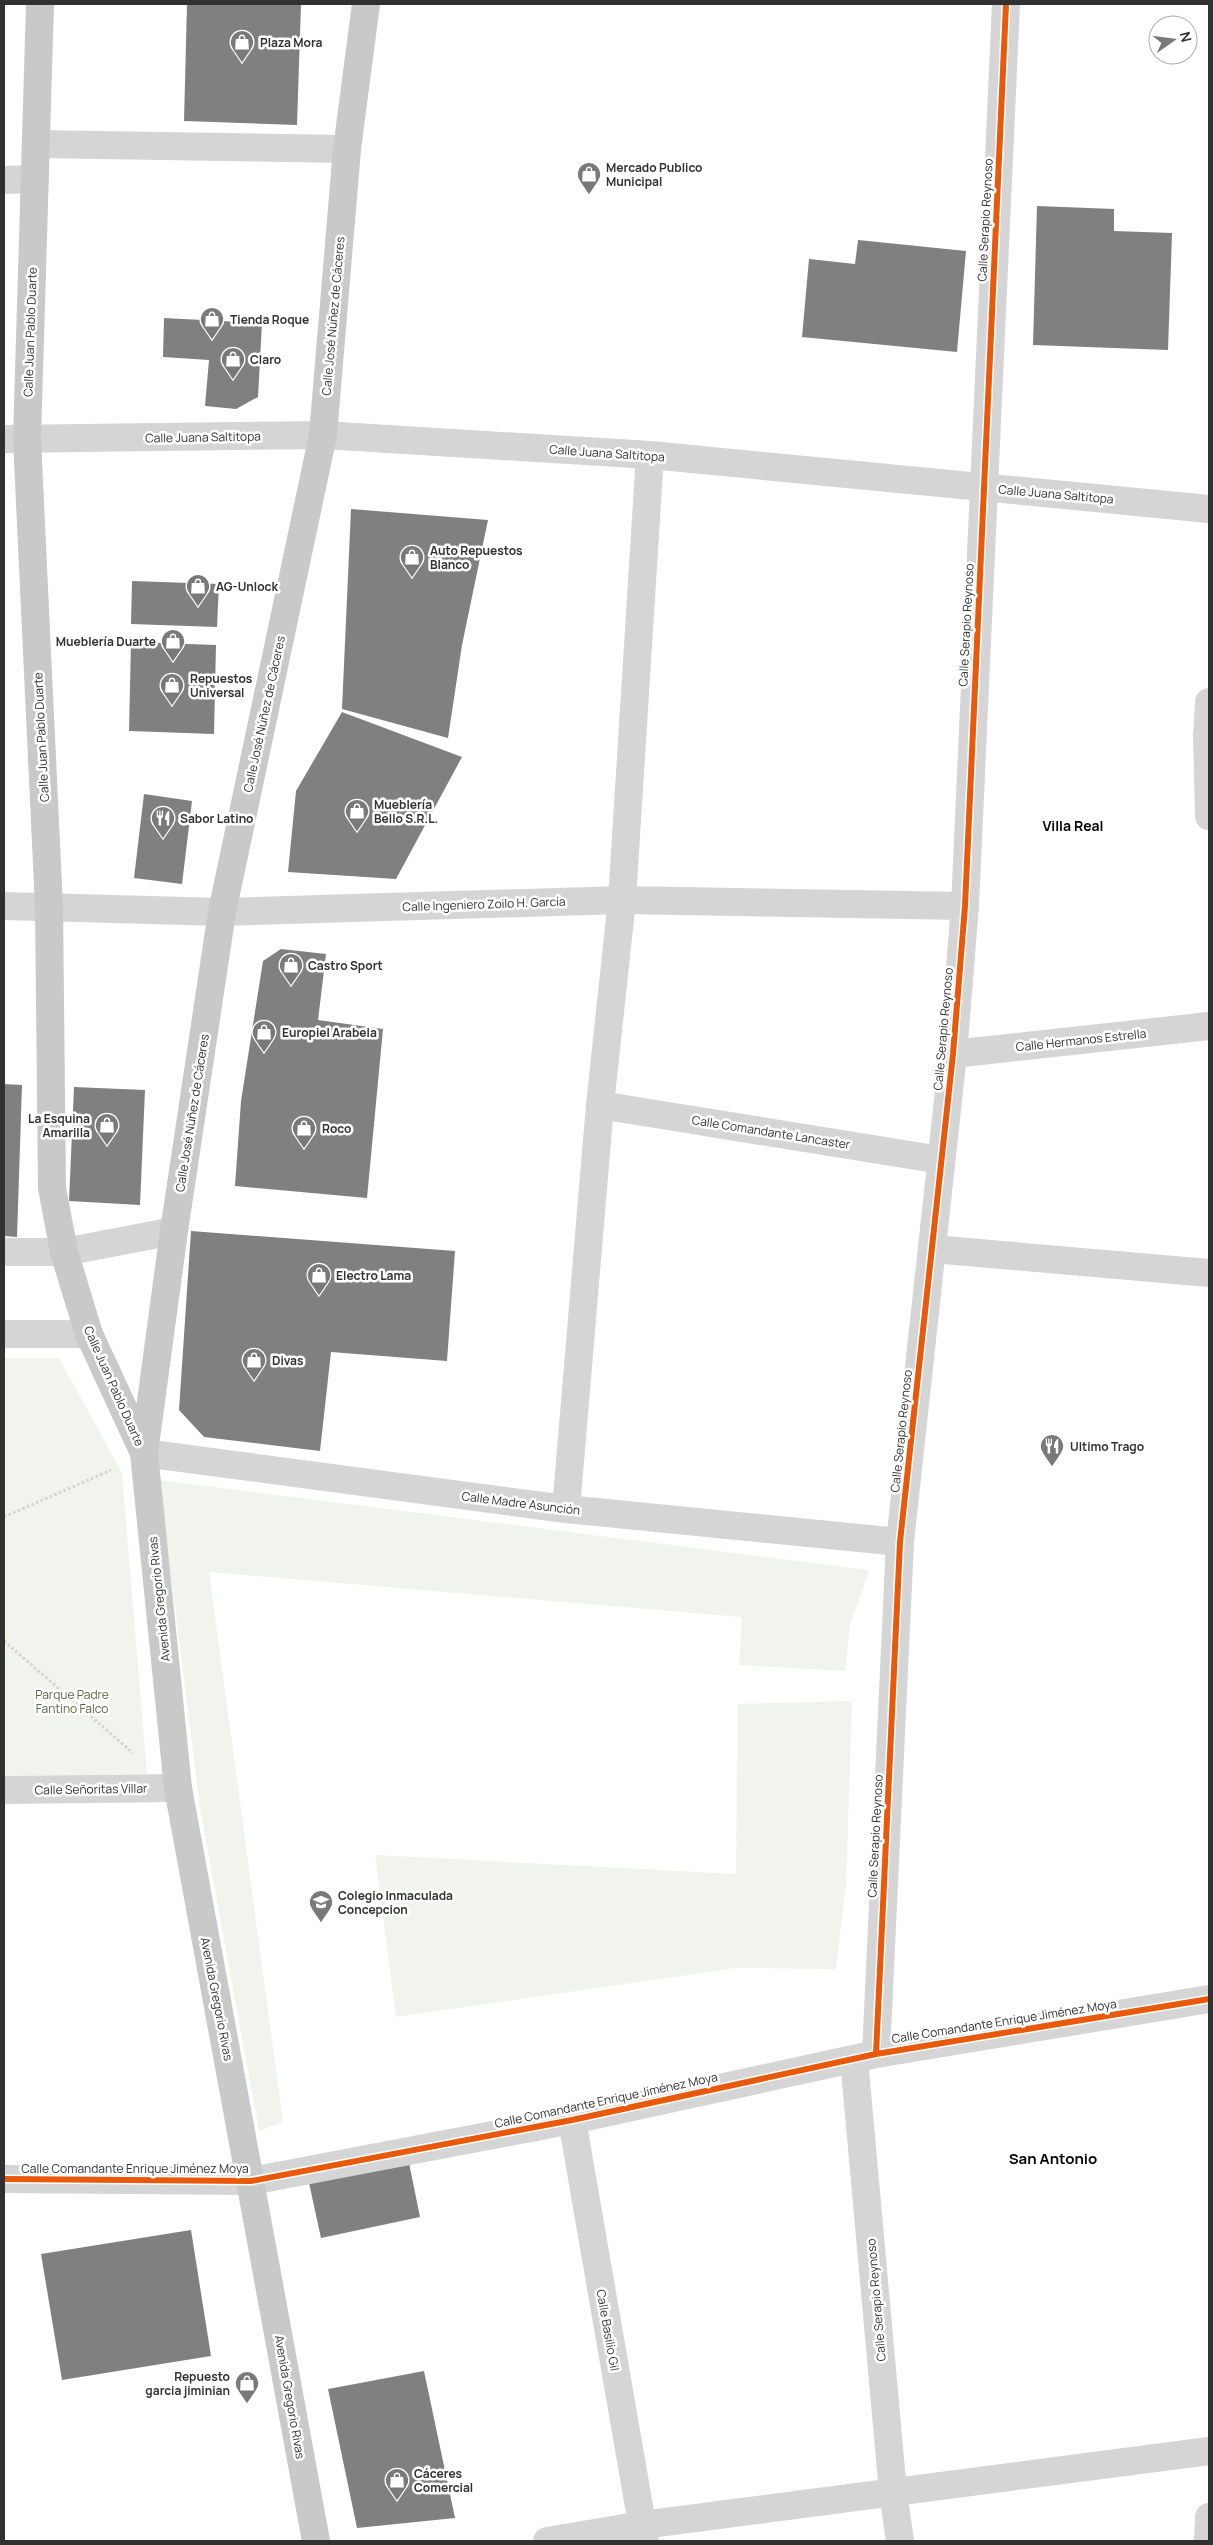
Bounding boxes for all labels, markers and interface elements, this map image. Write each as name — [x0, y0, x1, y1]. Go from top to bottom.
north arrow — [1148, 15, 1198, 65]
shop icon: Plaza Mora — [229, 29, 255, 63]
text: N — [1176, 30, 1197, 44]
place label: Plaza Mora — [260, 34, 323, 51]
street label: Calle Serapio Reynoso — [973, 158, 997, 282]
place label: Mercado Publico Municipal — [606, 159, 703, 190]
shop icon: Mercado Publico Municipal — [576, 161, 602, 195]
street label: Calle José Núñez de Cáceres — [318, 236, 348, 396]
street label: Calle Juan Pablo Duarte — [19, 267, 41, 397]
shop icon: Tienda Roque — [199, 306, 225, 340]
place label: Tienda Roque — [230, 311, 309, 328]
shop icon: Claro — [220, 346, 246, 380]
place label: Claro — [250, 351, 281, 368]
street label: Calle Juana Saltitopa — [145, 427, 261, 447]
street label: Calle Juana Saltitopa — [549, 440, 665, 466]
street label: Calle Juana Saltitopa — [998, 480, 1114, 508]
place label: Auto Repuestos Blanco — [430, 542, 523, 573]
shop icon: Auto Repuestos Blanco — [399, 544, 425, 578]
street label: Calle Serapio Reynoso — [954, 563, 978, 687]
shop icon: AG-Unlock — [185, 573, 211, 607]
place label: AG-Unlock — [216, 578, 278, 595]
shop icon: Mueblería Duarte — [160, 628, 186, 662]
place label: Mueblería Duarte — [56, 633, 156, 650]
street label: Calle José Núñez de Cáceres — [239, 634, 289, 794]
place label: Repuestos Universal — [190, 670, 253, 701]
street label: Calle Juan Pablo Duarte — [29, 672, 53, 802]
shop icon: Repuestos Universal — [159, 672, 185, 706]
place label: Mueblería Bello S.R.L. — [374, 796, 438, 827]
shop icon: Mueblería Bello S.R.L. — [344, 798, 370, 832]
restaurant icon: Sabor Latino — [150, 805, 176, 839]
place label: Sabor Latino — [180, 810, 254, 827]
district label: Villa Real — [1043, 816, 1103, 835]
street label: Calle Ingeniero Zoilo H. García — [402, 893, 566, 915]
shop icon: Castro Sport — [278, 952, 304, 986]
place label: Castro Sport — [308, 957, 383, 974]
street label: Calle Serapio Reynoso — [929, 967, 957, 1091]
shop icon: Europiel Arabela — [251, 1019, 277, 1053]
place label: Europiel Arabela — [282, 1024, 377, 1041]
street label: Calle Hermanos Estrella — [1015, 1025, 1147, 1055]
street label: Calle José Núñez de Cáceres — [171, 1033, 213, 1193]
place label: La Esquina Amarilla — [28, 1110, 90, 1141]
street label: Calle Comandante Lancaster — [691, 1111, 852, 1153]
shop icon: La Esquina Amarilla — [94, 1112, 120, 1146]
shop icon: Roco — [291, 1115, 317, 1149]
place label: Roco — [322, 1120, 351, 1137]
shop icon: Electro Lama — [306, 1262, 332, 1296]
place label: Electro Lama — [336, 1267, 411, 1284]
street label: Calle Juan Pablo Duarte — [80, 1323, 148, 1449]
shop icon: Divas — [241, 1347, 267, 1381]
place label: Divas — [272, 1352, 304, 1369]
street label: Calle Serapio Reynoso — [886, 1369, 916, 1493]
restaurant icon: Ultimo Trago — [1039, 1433, 1065, 1467]
place label: Ultimo Trago — [1070, 1438, 1144, 1455]
street label: Calle Madre Asunción — [461, 1487, 581, 1519]
street label: Avenida Gregorio Rivas — [144, 1536, 174, 1662]
park label: Parque Padre Fantino Falco — [35, 1686, 109, 1717]
street label: Calle Serapio Reynoso — [863, 1774, 887, 1898]
street label: Calle Señoritas Villar — [35, 1780, 148, 1798]
place label: Colegio Inmaculada Concepcion — [338, 1887, 453, 1918]
school or university icon: Colegio Inmaculada Concepcion — [308, 1889, 334, 1923]
street label: Avenida Gregorio Rivas — [197, 1936, 237, 2062]
street label: Calle Comandante Enrique Jiménez Moya — [890, 1995, 1118, 2047]
street label: Calle Comandante Enrique Jiménez Moya — [493, 2068, 719, 2132]
district label: San Antonio — [1009, 2148, 1097, 2169]
street label: Calle Comandante Enrique Jiménez Moya — [21, 2160, 249, 2177]
street label: Calle Serapio Reynoso — [862, 2238, 890, 2362]
street label: Calle Basilio Gil — [592, 2288, 624, 2372]
street label: Avenida Gregorio Rivas — [271, 2334, 309, 2460]
place label: Repuesto garcia jiminian — [145, 2368, 230, 2399]
shop icon: Repuesto garcia jiminian — [234, 2370, 260, 2404]
place label: Cáceres Comercial — [414, 2465, 473, 2496]
shop icon: Cáceres Comercial — [384, 2467, 410, 2501]

